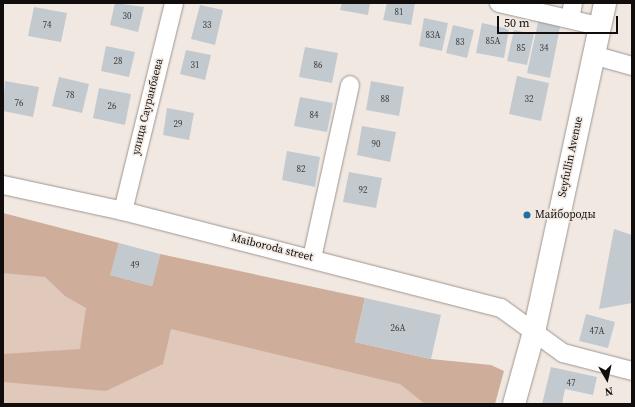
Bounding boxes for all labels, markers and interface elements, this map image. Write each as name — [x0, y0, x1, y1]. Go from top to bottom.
house number: 81 — [395, 7, 403, 17]
scale bar — [499, 8, 620, 34]
house number: 30 — [123, 11, 131, 21]
text: 50 m — [504, 15, 530, 31]
house number: 74 — [43, 20, 51, 30]
house number: 33 — [203, 20, 211, 30]
house number: 83А — [426, 30, 440, 40]
house number: 85А — [486, 36, 500, 46]
house number: 83 — [456, 37, 464, 47]
house number: 85 — [517, 43, 525, 53]
house number: 34 — [540, 43, 548, 53]
house number: 28 — [114, 56, 122, 66]
street label: улица Сауранбаева — [130, 57, 166, 157]
house number: 31 — [191, 60, 199, 70]
house number: 86 — [314, 60, 322, 70]
house number: 78 — [66, 90, 74, 100]
house number: 88 — [381, 94, 389, 104]
house number: 32 — [525, 94, 533, 104]
house number: 76 — [15, 98, 23, 108]
house number: 26 — [108, 101, 116, 111]
house number: 84 — [310, 110, 318, 120]
street label: Seyfullin Avenue — [556, 115, 586, 199]
house number: 29 — [174, 119, 182, 129]
house number: 90 — [372, 139, 380, 149]
house number: 82 — [297, 164, 305, 174]
house number: 92 — [359, 185, 367, 195]
place label: Майбороды — [535, 208, 596, 222]
marker: Майбороды — [522, 210, 532, 220]
street label: Maiboroda street — [230, 231, 314, 265]
house number: 49 — [131, 260, 139, 270]
house number: 26А — [391, 323, 405, 333]
house number: 47А — [590, 326, 604, 336]
north arrow — [587, 359, 627, 399]
house number: 47 — [567, 378, 575, 388]
text: N — [604, 383, 614, 399]

